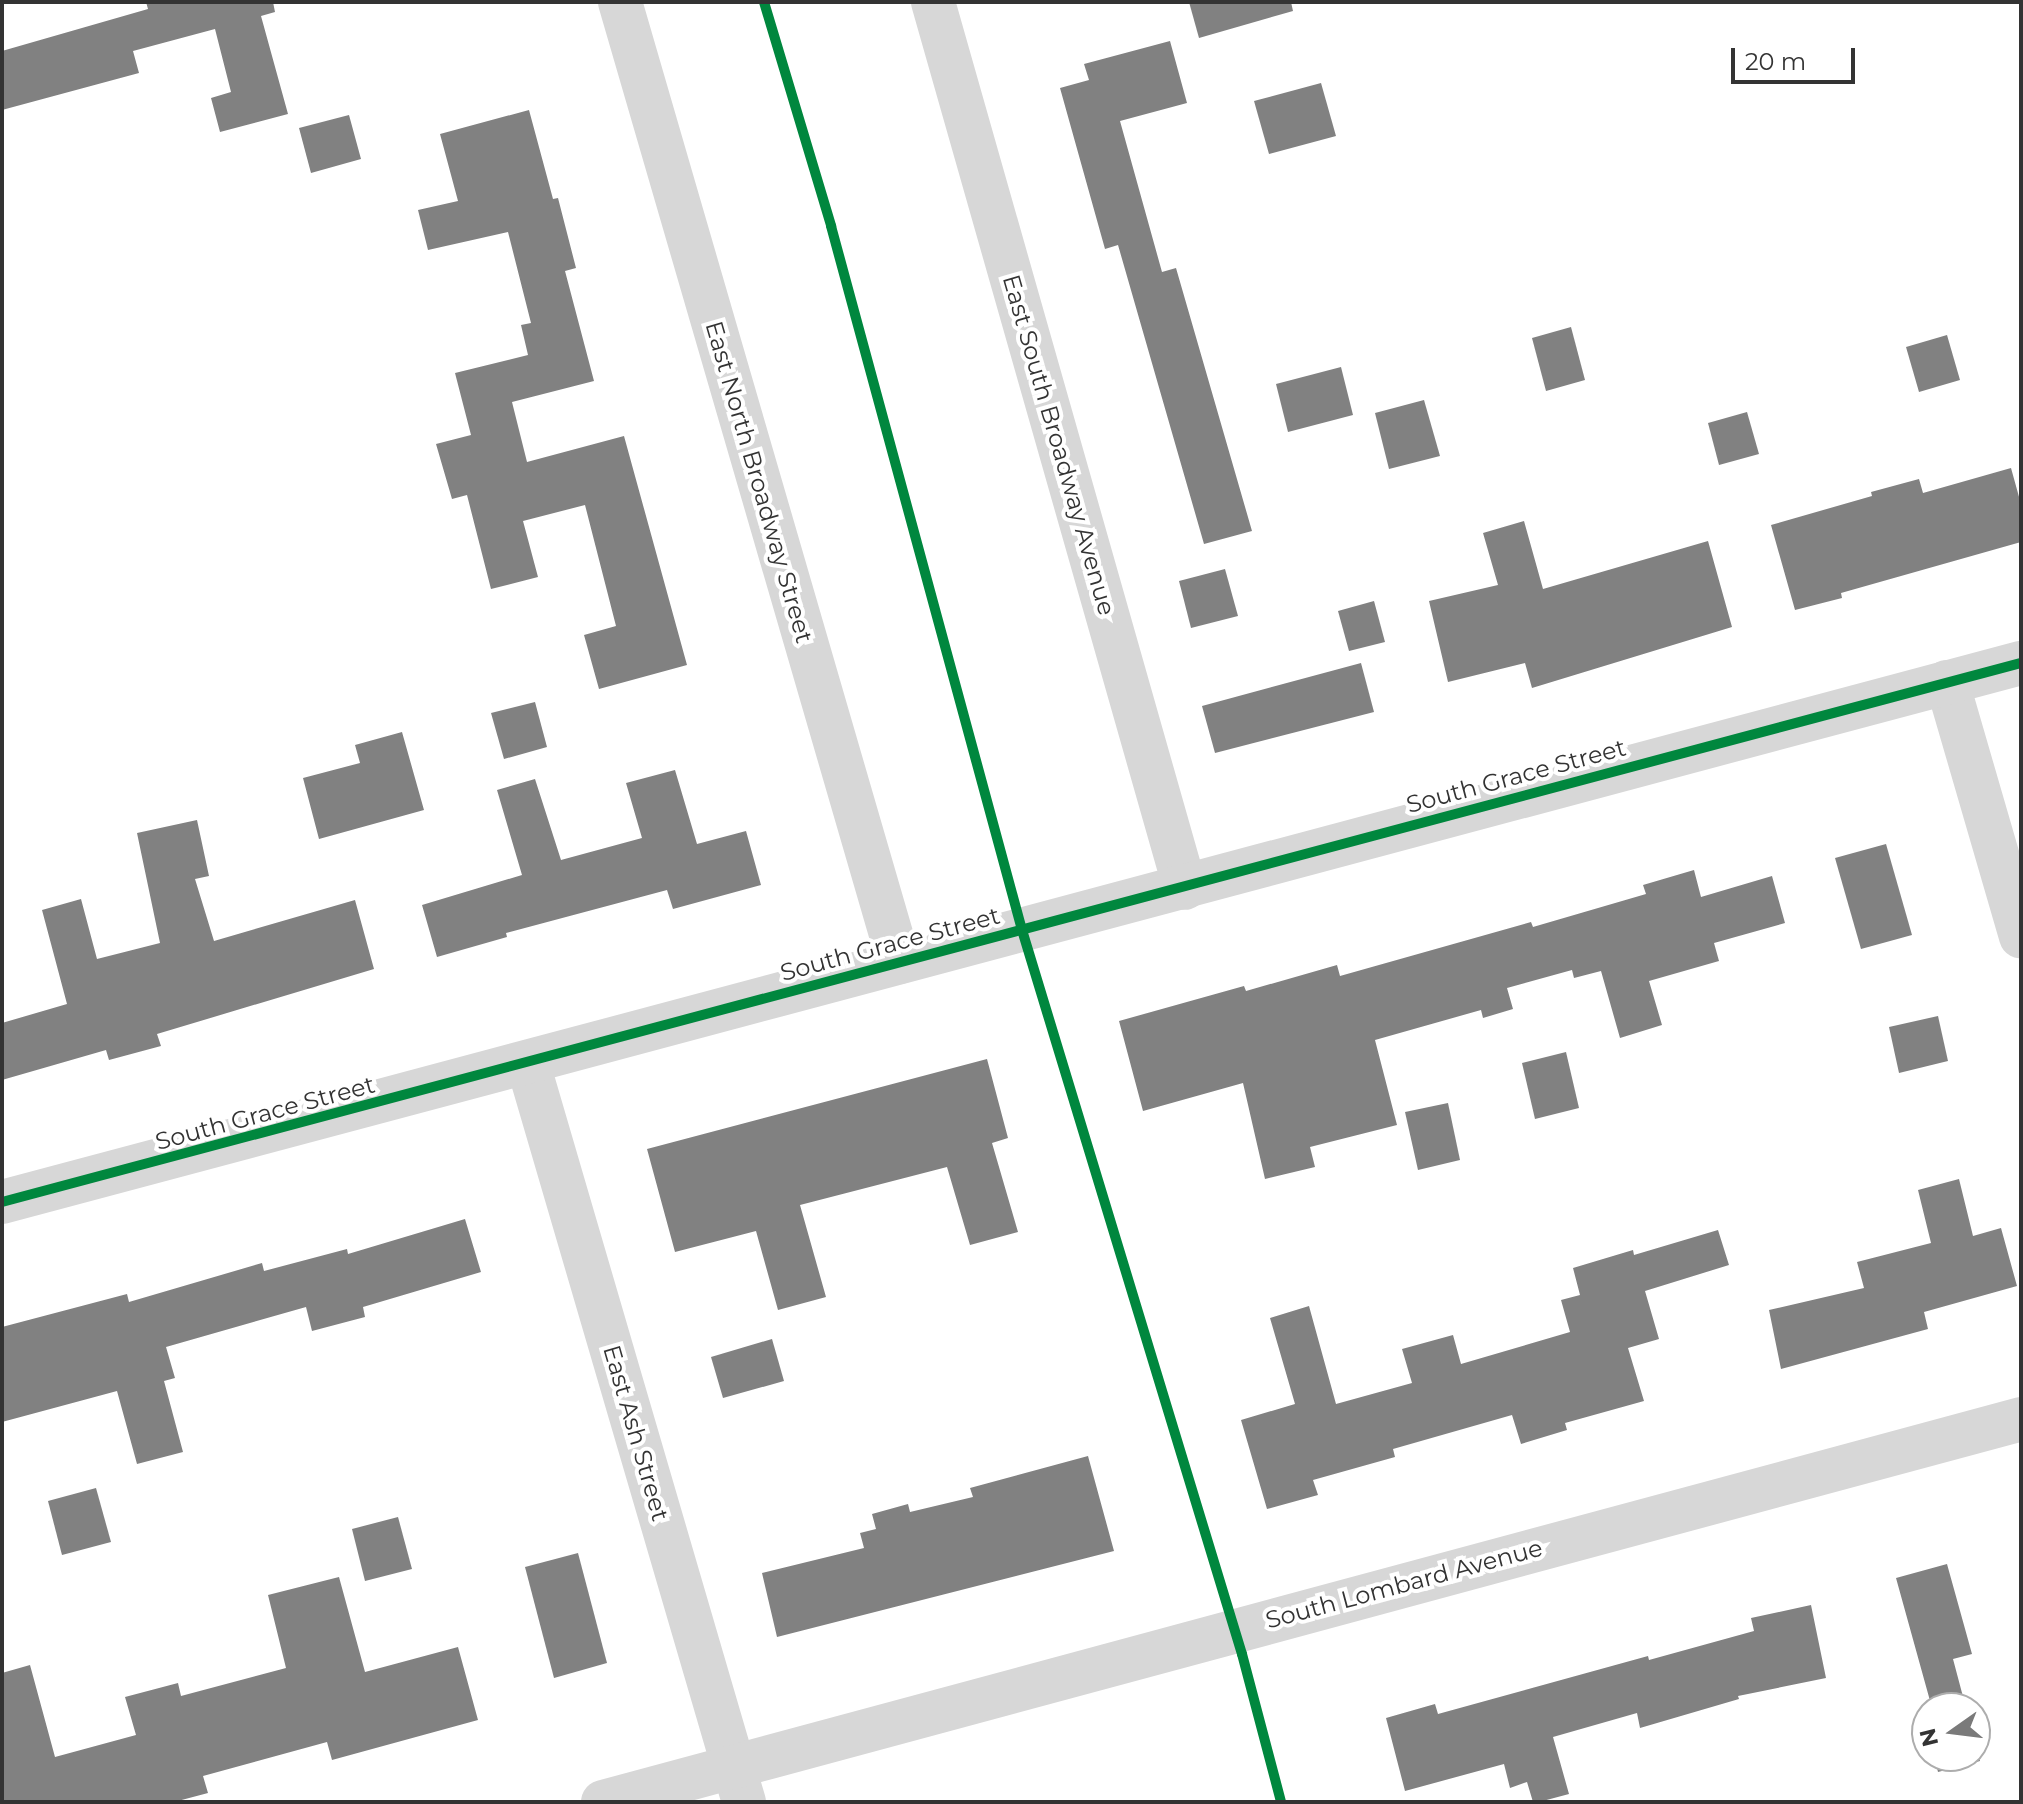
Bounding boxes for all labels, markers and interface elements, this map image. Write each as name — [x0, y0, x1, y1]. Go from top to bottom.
scale bar — [1735, 32, 1859, 82]
text: 20 m — [1745, 47, 1806, 76]
street label: East South Broadway Avenue — [997, 271, 1121, 619]
street label: East North Broadway Street — [699, 318, 819, 646]
street label: South Grace Street — [1403, 733, 1629, 819]
street label: South Grace Street — [777, 901, 1003, 987]
street label: South Grace Street — [152, 1070, 378, 1156]
street label: East Ash Street — [597, 1342, 675, 1524]
street label: South Lombard Avenue — [1262, 1533, 1546, 1635]
north arrow — [1911, 1692, 1991, 1772]
text: N — [1914, 1726, 1944, 1749]

